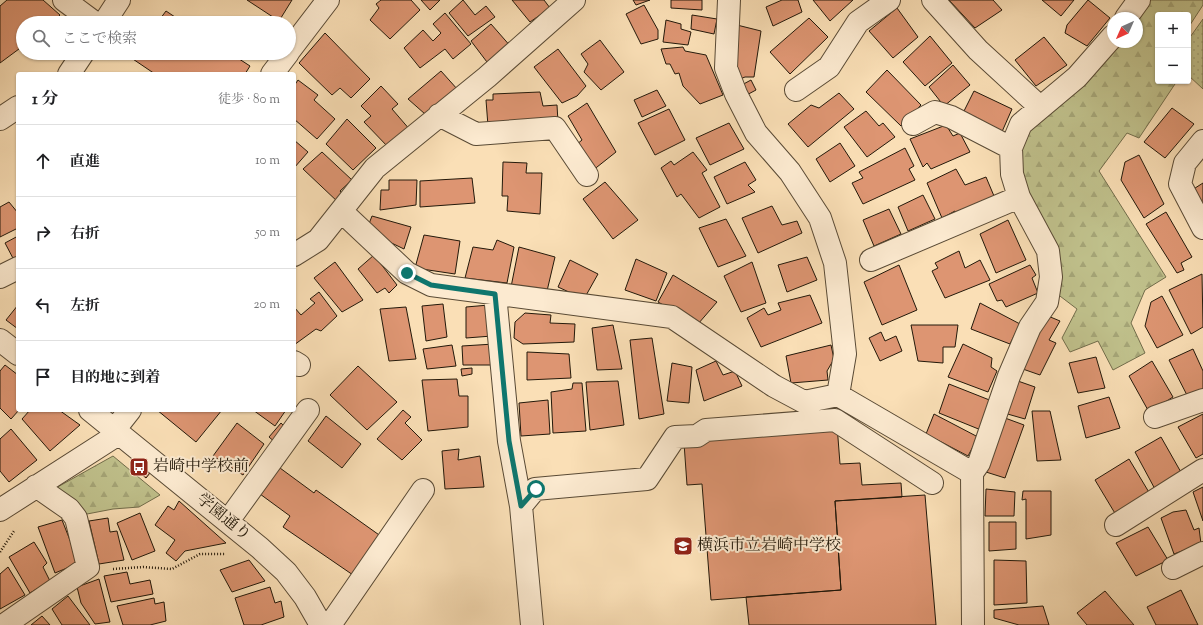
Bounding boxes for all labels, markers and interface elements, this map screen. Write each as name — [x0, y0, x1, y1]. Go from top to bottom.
north arrow — [1107, 12, 1143, 48]
map controls — [1155, 12, 1191, 84]
button: + — [1155, 12, 1191, 48]
search box — [16, 16, 296, 60]
icon: search — [30, 27, 52, 49]
text: ここで検索 — [62, 29, 137, 50]
button: − — [1155, 48, 1191, 84]
text: 1 分 — [32, 88, 58, 112]
text: 徒歩 · 80 m — [218, 91, 280, 109]
icon: ahead — [32, 150, 54, 172]
text: 直進 — [70, 152, 100, 173]
text: 10 m — [255, 152, 280, 170]
icon: right — [32, 222, 54, 244]
text: 右折 — [70, 224, 100, 245]
text: 50 m — [255, 224, 280, 242]
route end — [398, 264, 416, 282]
icon: left — [32, 294, 54, 316]
text: 左折 — [70, 296, 100, 317]
text: 20 m — [254, 296, 280, 314]
icon: arrive — [32, 366, 54, 388]
text: 目的地に到着 — [70, 368, 160, 389]
bus stop icon: 岩崎中学校前 — [128, 456, 150, 478]
place label: 岩崎中学校前 — [153, 456, 249, 479]
route start — [527, 480, 545, 498]
street label: 学園通り — [191, 489, 255, 547]
school or university icon: 横浜市立岩崎中学校 — [672, 535, 694, 557]
place label: 横浜市立岩崎中学校 — [697, 535, 841, 558]

